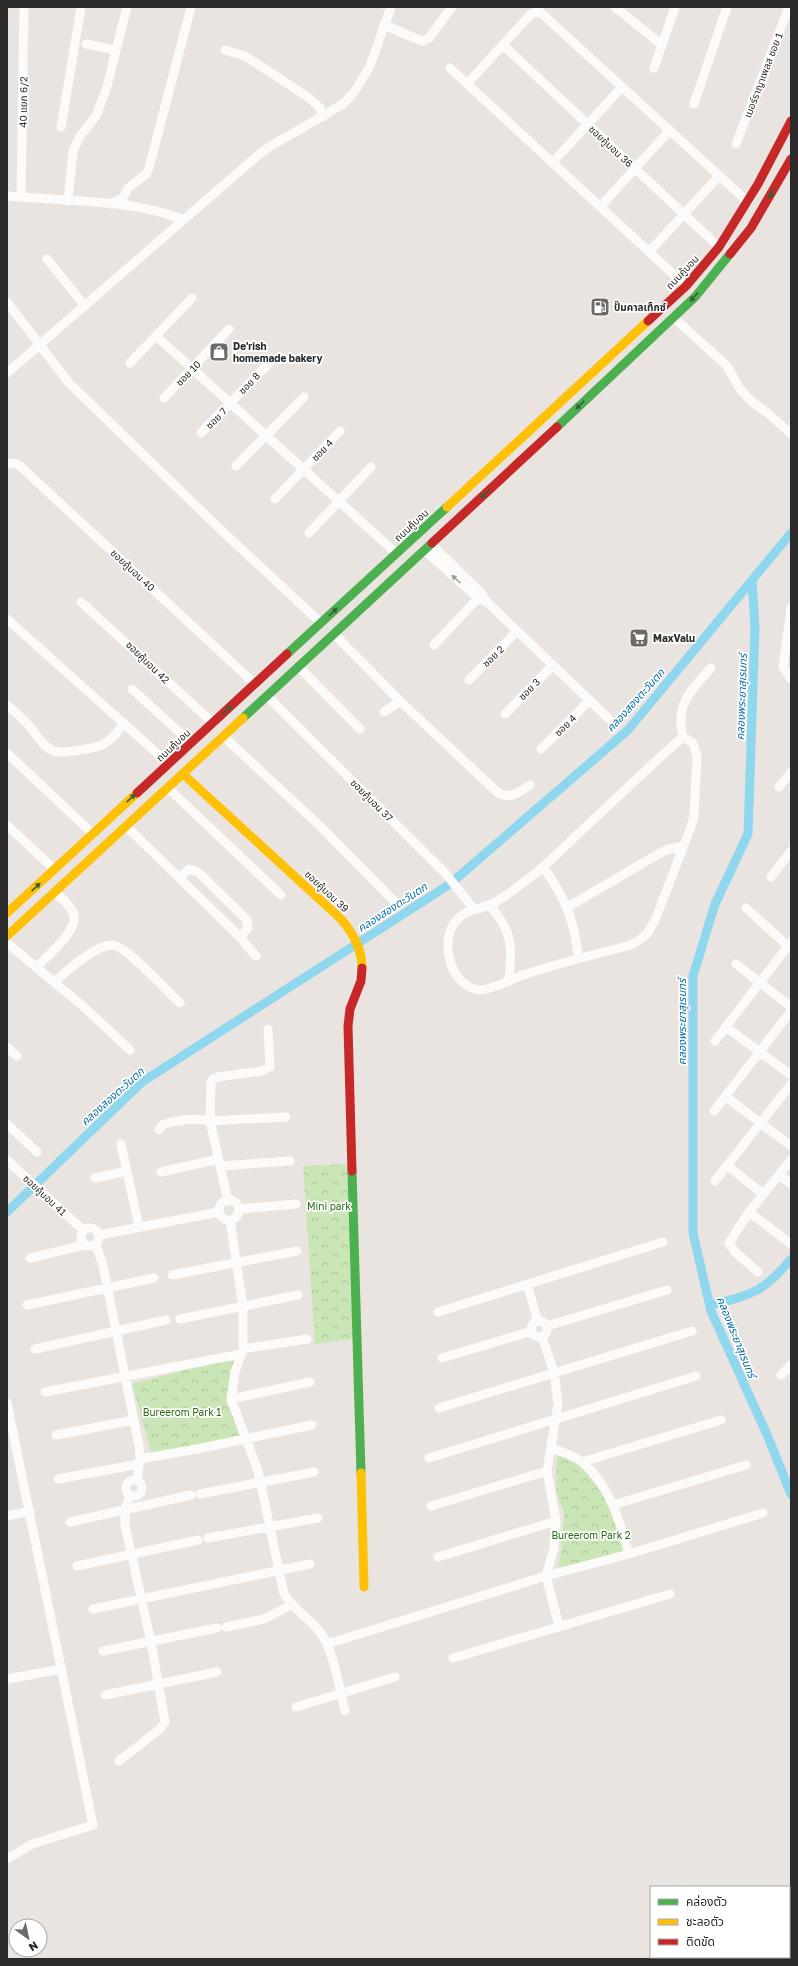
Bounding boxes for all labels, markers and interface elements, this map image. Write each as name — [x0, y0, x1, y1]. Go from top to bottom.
street label: เมอร์ราญาเพลส ซอย 1 — [741, 31, 785, 119]
street label: 40 แยก 6/2 — [17, 76, 29, 128]
street label: ซอยคู้บอน 36 — [586, 123, 635, 170]
one-way arrow — [768, 187, 775, 199]
street label: ถนนคู้บอน — [663, 252, 702, 292]
one-way arrow — [690, 291, 699, 302]
fuel station icon: ปั๊มคาลเท็กซ์ — [589, 296, 611, 318]
place label: ปั๊มคาลเท็กซ์ — [614, 300, 666, 313]
place label: De'rish homemade bakery — [233, 340, 322, 364]
shop icon: De'rish homemade bakery — [208, 341, 230, 363]
street label: ซอย 10 — [173, 358, 203, 388]
street label: ซอย 8 — [236, 370, 262, 396]
one-way arrow — [575, 401, 585, 410]
street label: ซอย 7 — [203, 405, 229, 431]
street label: ซอย 4 — [309, 437, 335, 463]
one-way arrow — [480, 489, 489, 498]
street label: ถนนคู้บอน — [391, 506, 431, 545]
street label: ซอยคู้บอน 40 — [108, 546, 158, 594]
one-way arrow — [451, 574, 461, 584]
one-way arrow — [327, 608, 338, 617]
supermarket icon: MaxValu — [628, 627, 650, 649]
place label: MaxValu — [653, 632, 695, 644]
street label: ซอยคู้บอน 42 — [123, 638, 172, 687]
street label: ซอย 2 — [480, 643, 506, 669]
water label: คลองพระยาสุเรนทร์ — [733, 651, 750, 741]
water label: คลองสองตะวันตก — [603, 666, 667, 734]
street label: ซอย 3 — [516, 676, 542, 702]
one-way arrow — [222, 705, 232, 715]
street label: ซอย 4 — [552, 712, 578, 738]
street label: ถนนคู้บอน — [153, 726, 193, 765]
street label: ซอยคู้บอน 37 — [348, 776, 396, 824]
one-way arrow — [126, 794, 137, 803]
street label: ซอยคู้บอน 39 — [302, 868, 351, 915]
water label: คลองสองตะวันตก — [355, 879, 430, 934]
one-way arrow — [31, 882, 41, 891]
water label: คลองพระยาสุเรนทร์ — [675, 976, 689, 1065]
water label: คลองสองตะวันตก — [78, 1064, 146, 1128]
street label: ซอยคู้บอน 41 — [20, 1172, 69, 1219]
park label: Mini park — [307, 1200, 351, 1212]
water label: คลองพระยาสุเรนทร์ — [714, 1294, 760, 1382]
park label: Bureerom Park 1 — [143, 1406, 221, 1418]
park label: Bureerom Park 2 — [551, 1529, 631, 1541]
legend — [650, 1886, 790, 1958]
text: คล่องตัว — [686, 1894, 727, 1909]
text: ชะลอตัว — [686, 1914, 724, 1929]
north arrow — [8, 1918, 48, 1958]
text: ติดขัด — [686, 1934, 715, 1949]
text: N — [27, 1939, 41, 1955]

